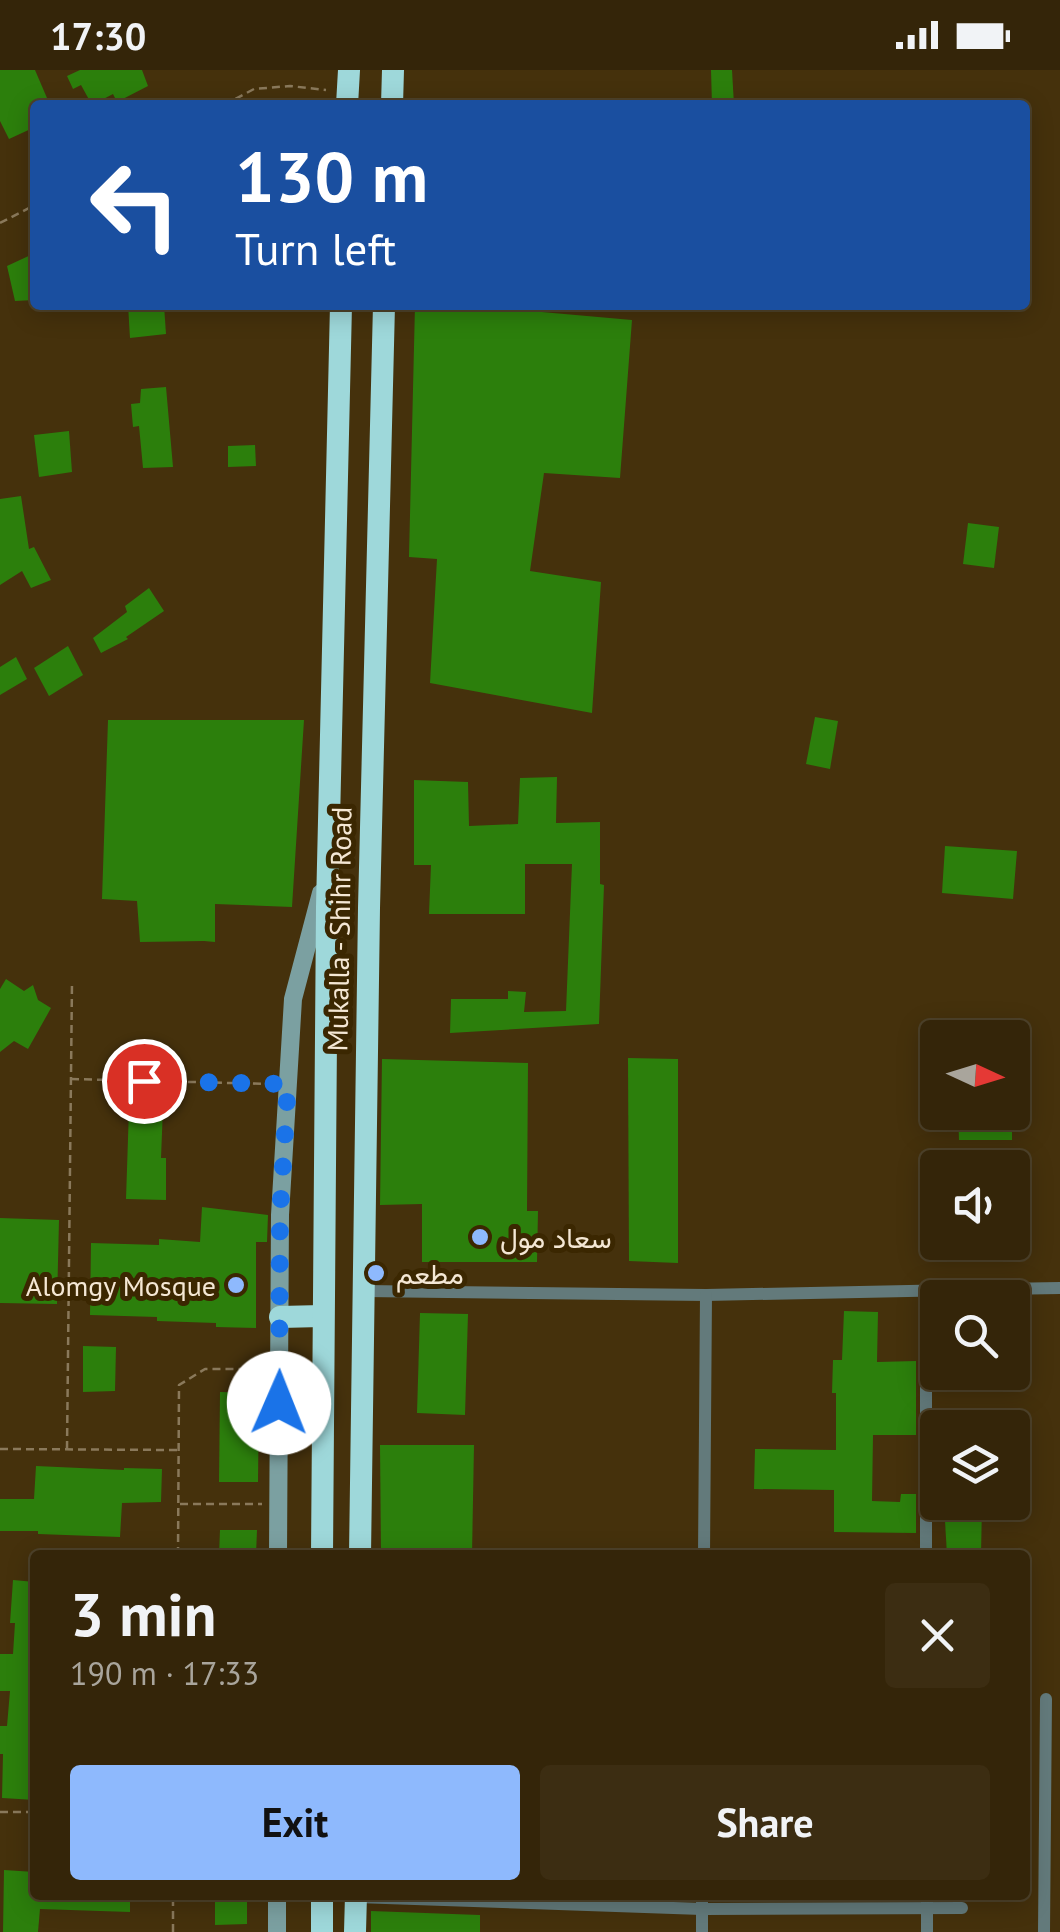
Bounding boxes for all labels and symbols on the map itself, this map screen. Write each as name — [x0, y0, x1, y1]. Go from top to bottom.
street label: Mukalla - Shihr Road — [318, 806, 360, 1052]
north arrow — [920, 1020, 1030, 1130]
pin — [102, 1039, 187, 1124]
place label: سعاد مول — [500, 1219, 612, 1256]
marker: سعاد مول — [469, 1226, 491, 1248]
place label: مطعم — [396, 1255, 464, 1293]
marker: مطعم — [365, 1262, 387, 1284]
place label: Alomgy Mosque — [26, 1267, 216, 1304]
marker: Alomgy Mosque — [225, 1274, 247, 1296]
position arrow — [227, 1351, 331, 1455]

